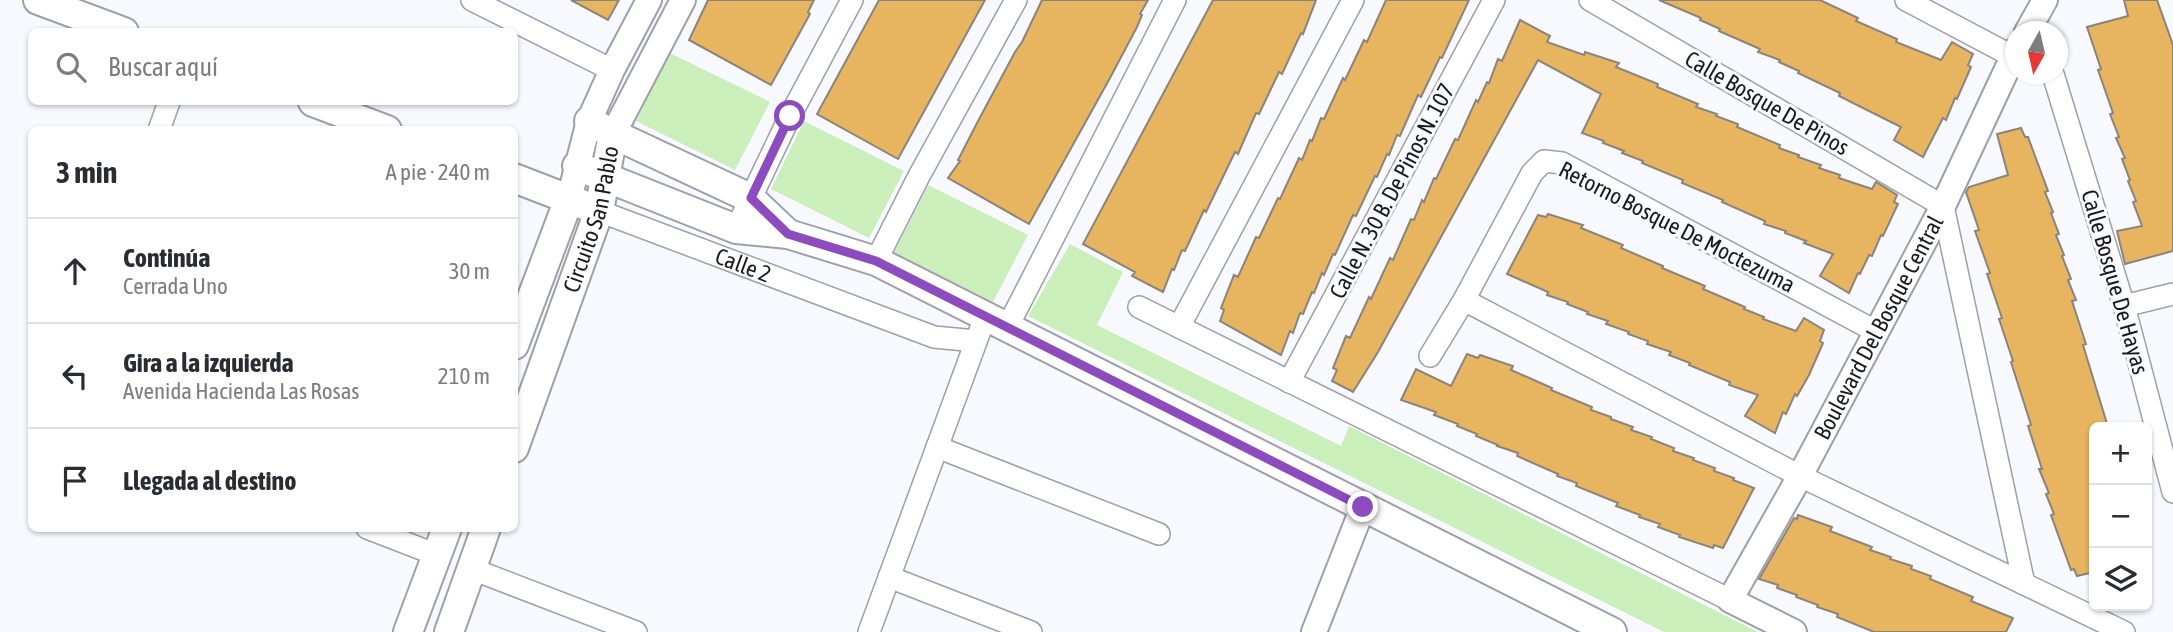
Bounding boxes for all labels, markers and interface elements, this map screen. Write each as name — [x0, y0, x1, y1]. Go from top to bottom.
north arrow — [2005, 21, 2068, 84]
search box — [28, 28, 518, 105]
street label: Calle Bosque De Pinos — [1681, 46, 1853, 160]
icon: search — [52, 48, 90, 86]
text: Buscar aquí — [108, 52, 218, 82]
street label: Calle N. 30 B. De Pinos N. 107 — [1324, 79, 1460, 303]
route start — [774, 100, 805, 131]
street label: Circuito San Pablo — [558, 144, 624, 296]
text: 3 min — [56, 155, 117, 189]
street label: Retorno Bosque De Moctezuma — [1555, 156, 1799, 298]
text: A pie · 240 m — [386, 159, 490, 185]
street label: Calle Bosque De Hayas — [2076, 187, 2154, 377]
street label: Boulevard Del Bosque Central — [1809, 211, 1949, 444]
text: Continúa — [123, 243, 210, 273]
street label: Calle 2 — [712, 243, 775, 287]
icon: ahead — [56, 252, 94, 290]
text: 30 m — [449, 258, 490, 284]
text: Cerrada Uno — [123, 273, 228, 299]
text: Gira a la izquierda — [123, 348, 294, 378]
icon: left — [56, 357, 94, 395]
text: 210 m — [438, 363, 490, 389]
text: Avenida Hacienda Las Rosas — [123, 378, 359, 404]
map controls — [2089, 422, 2152, 611]
button: + — [2089, 422, 2152, 485]
icon: arrive — [56, 462, 94, 500]
text: Llegada al destino — [123, 466, 296, 496]
button: − — [2089, 485, 2152, 548]
route end — [1347, 491, 1378, 522]
button: layers — [2089, 548, 2152, 611]

